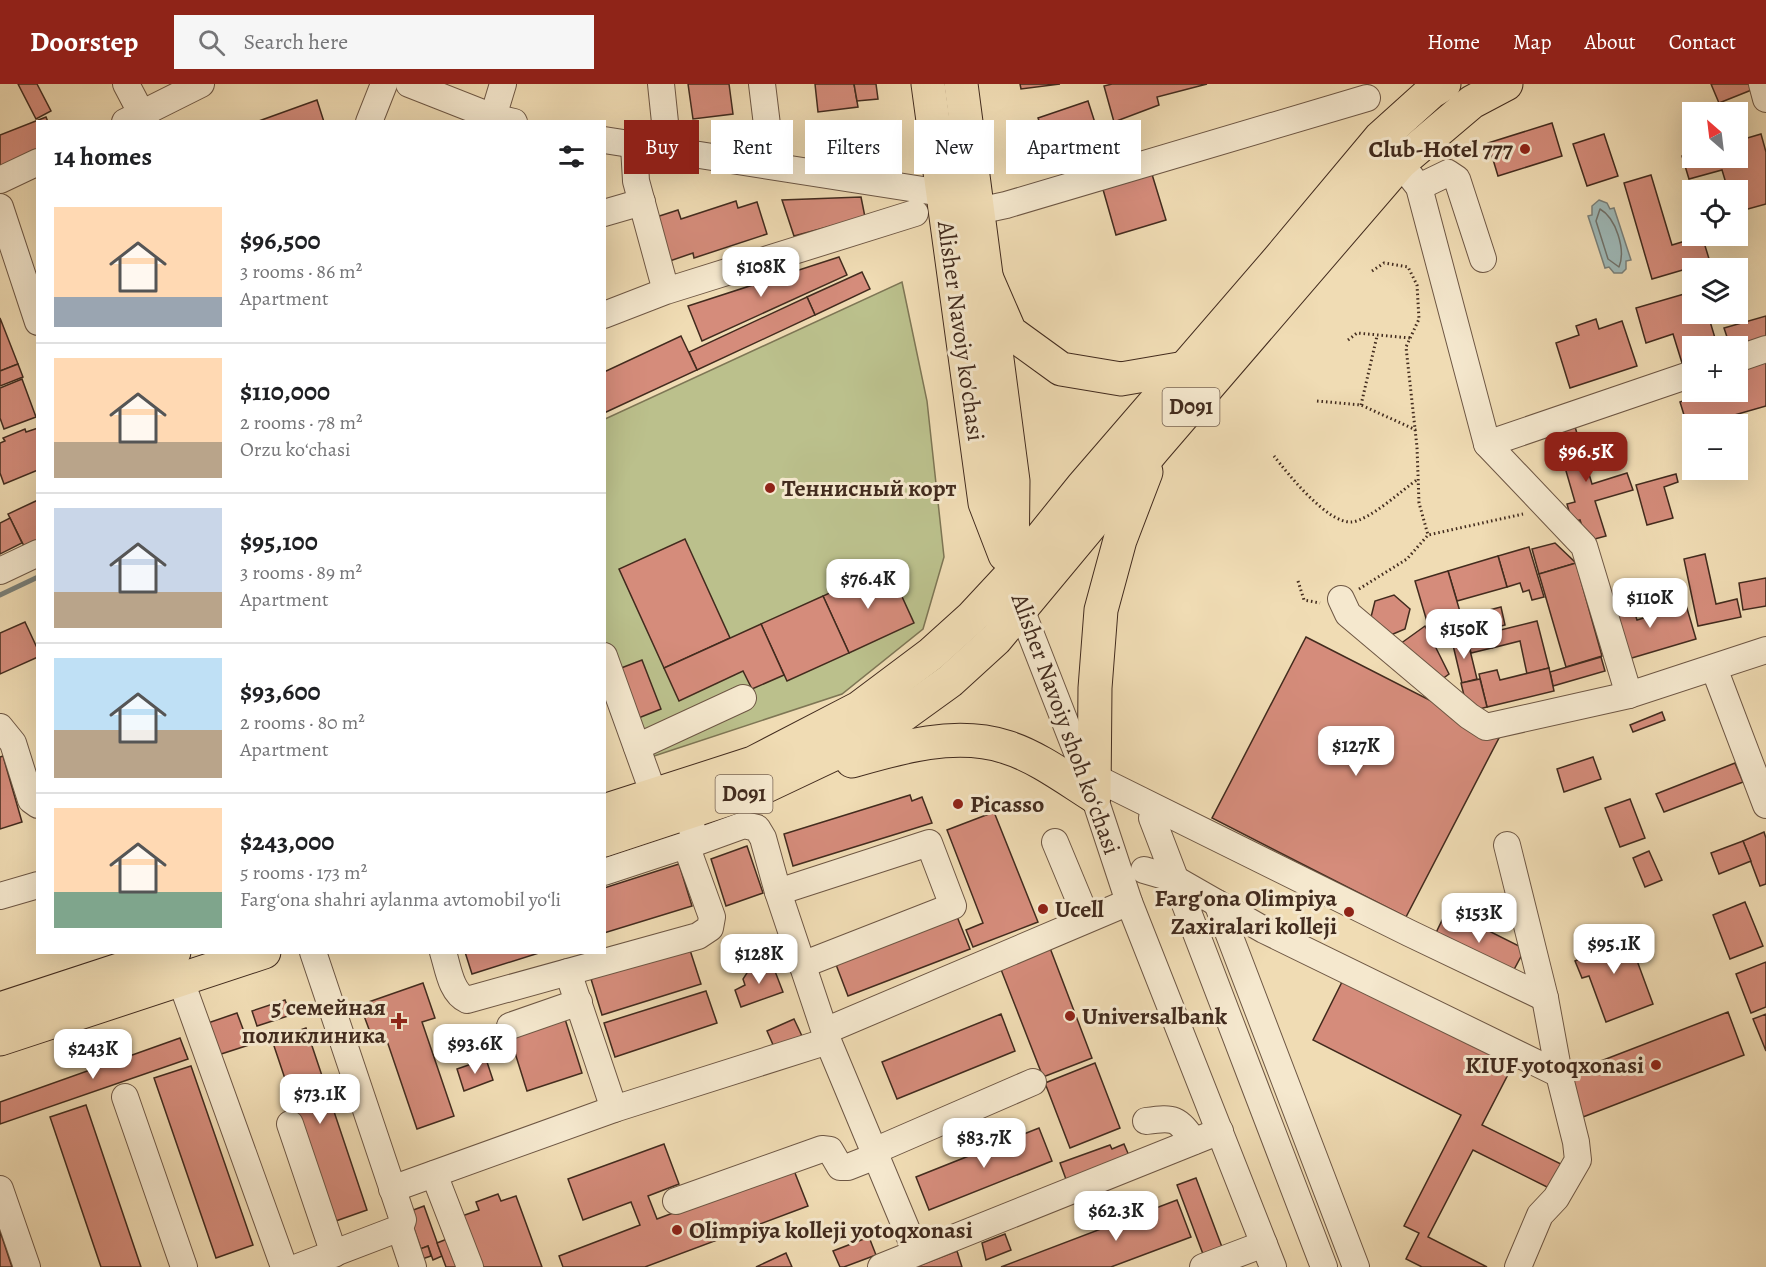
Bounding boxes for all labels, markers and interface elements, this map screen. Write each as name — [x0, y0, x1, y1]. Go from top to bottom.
search box — [174, 15, 594, 69]
text: Doorstep — [30, 23, 138, 61]
icon: search — [195, 26, 228, 59]
text: Search here — [243, 27, 348, 57]
text: Home — [1427, 28, 1480, 56]
text: Map — [1513, 28, 1551, 56]
text: About — [1584, 28, 1636, 56]
text: Contact — [1669, 28, 1736, 56]
north arrow — [1682, 102, 1748, 168]
map controls — [1682, 102, 1748, 480]
chip: Buy — [624, 120, 699, 174]
chip: Rent — [711, 120, 793, 174]
chip: Filters — [805, 120, 902, 174]
chip: New — [914, 120, 994, 174]
chip: Apartment — [1006, 120, 1141, 174]
place label: Club-Hotel 777 — [1369, 133, 1514, 165]
text: 14 homes — [54, 139, 152, 174]
icon: filters — [555, 140, 588, 173]
marker: Club-Hotel 777 — [1518, 142, 1532, 156]
button: locate — [1682, 180, 1748, 246]
street label: Alisher Navoiy ko'chasi — [930, 218, 992, 443]
text: $96,500 — [240, 223, 321, 258]
icon: home — [102, 231, 174, 303]
pin: $108K — [719, 247, 803, 298]
text: $108K — [736, 253, 786, 280]
text: 3 rooms · 86 m² — [240, 258, 362, 285]
button: layers — [1682, 258, 1748, 324]
text: Apartment — [240, 285, 329, 312]
button: + — [1682, 336, 1748, 402]
text: $110,000 — [240, 374, 330, 409]
icon: home — [102, 382, 174, 454]
road number: D091 — [1162, 388, 1220, 426]
text: 2 rooms · 78 m² — [240, 409, 363, 436]
button: − — [1682, 414, 1748, 480]
pin: $96.5K — [1537, 432, 1635, 483]
text: Orzu koʻchasi — [240, 436, 351, 463]
text: $96.5K — [1558, 438, 1614, 465]
place label: Теннисный корт — [782, 472, 957, 504]
marker: Теннисный корт — [763, 481, 777, 495]
text: $95,100 — [240, 524, 318, 559]
icon: home — [102, 532, 174, 604]
text: 3 rooms · 89 m² — [240, 559, 362, 586]
pin: $76.4K — [819, 559, 917, 610]
text: $76.4K — [840, 565, 896, 592]
pin: $110K — [1608, 578, 1692, 629]
text: $110K — [1627, 584, 1673, 611]
text: Apartment — [240, 586, 329, 613]
street label: Alisher Navoiy shoh koʻchasi — [1004, 588, 1128, 859]
pin: $150K — [1422, 609, 1506, 660]
text: $150K — [1440, 615, 1488, 642]
text: $93,600 — [240, 674, 321, 709]
icon: home — [102, 682, 174, 754]
text: 2 rooms · 80 m² — [240, 709, 365, 736]
pin: $127K — [1314, 726, 1398, 777]
text: $127K — [1332, 732, 1380, 759]
text: Apartment — [240, 736, 329, 763]
road number: D091 — [716, 775, 772, 813]
place label: Picasso — [970, 788, 1044, 820]
marker: Picasso — [951, 797, 965, 811]
text: $243,000 — [240, 824, 334, 859]
icon: home — [102, 832, 174, 904]
text: 5 rooms · 173 m² — [240, 859, 367, 886]
place label: Farg'ona Olimpiya Zaxiralari kolleji — [1155, 882, 1337, 942]
text: Fargʻona shahri aylanma avtomobil yoʻli — [240, 886, 561, 913]
place label: Ucell — [1055, 893, 1105, 925]
pin: $153K — [1437, 893, 1521, 944]
text: $153K — [1456, 899, 1502, 926]
marker: Ucell — [1036, 902, 1050, 916]
marker: Farg'ona Olimpiya Zaxiralari kolleji — [1342, 905, 1356, 919]
pin: $95.1K — [1565, 924, 1663, 975]
text: $95.1K — [1588, 930, 1640, 957]
pin: $128K — [717, 934, 801, 985]
text: $128K — [735, 940, 783, 967]
place label: 5 семейная поликлиника — [242, 991, 387, 1051]
place label: Universalbank — [1082, 1000, 1228, 1032]
marker: Universalbank — [1063, 1009, 1077, 1023]
marker: 5 семейная поликлиника — [390, 1012, 408, 1030]
pin: $93.6K — [426, 1024, 524, 1075]
pin: $243K — [51, 1029, 135, 1080]
text: $93.6K — [447, 1030, 503, 1057]
text: $243K — [68, 1035, 118, 1062]
place label: KIUF yotoqxonasi — [1465, 1049, 1644, 1081]
marker: KIUF yotoqxonasi — [1649, 1058, 1663, 1072]
pin: $73.1K — [271, 1074, 369, 1125]
text: $73.1K — [294, 1080, 346, 1107]
pin: $83.7K — [935, 1118, 1033, 1169]
text: $83.7K — [957, 1124, 1011, 1151]
pin: $62.3K — [1067, 1191, 1165, 1242]
text: $62.3K — [1088, 1197, 1144, 1224]
place label: Olimpiya kolleji yotoqxonasi — [689, 1214, 973, 1246]
marker: Olimpiya kolleji yotoqxonasi — [670, 1223, 684, 1237]

